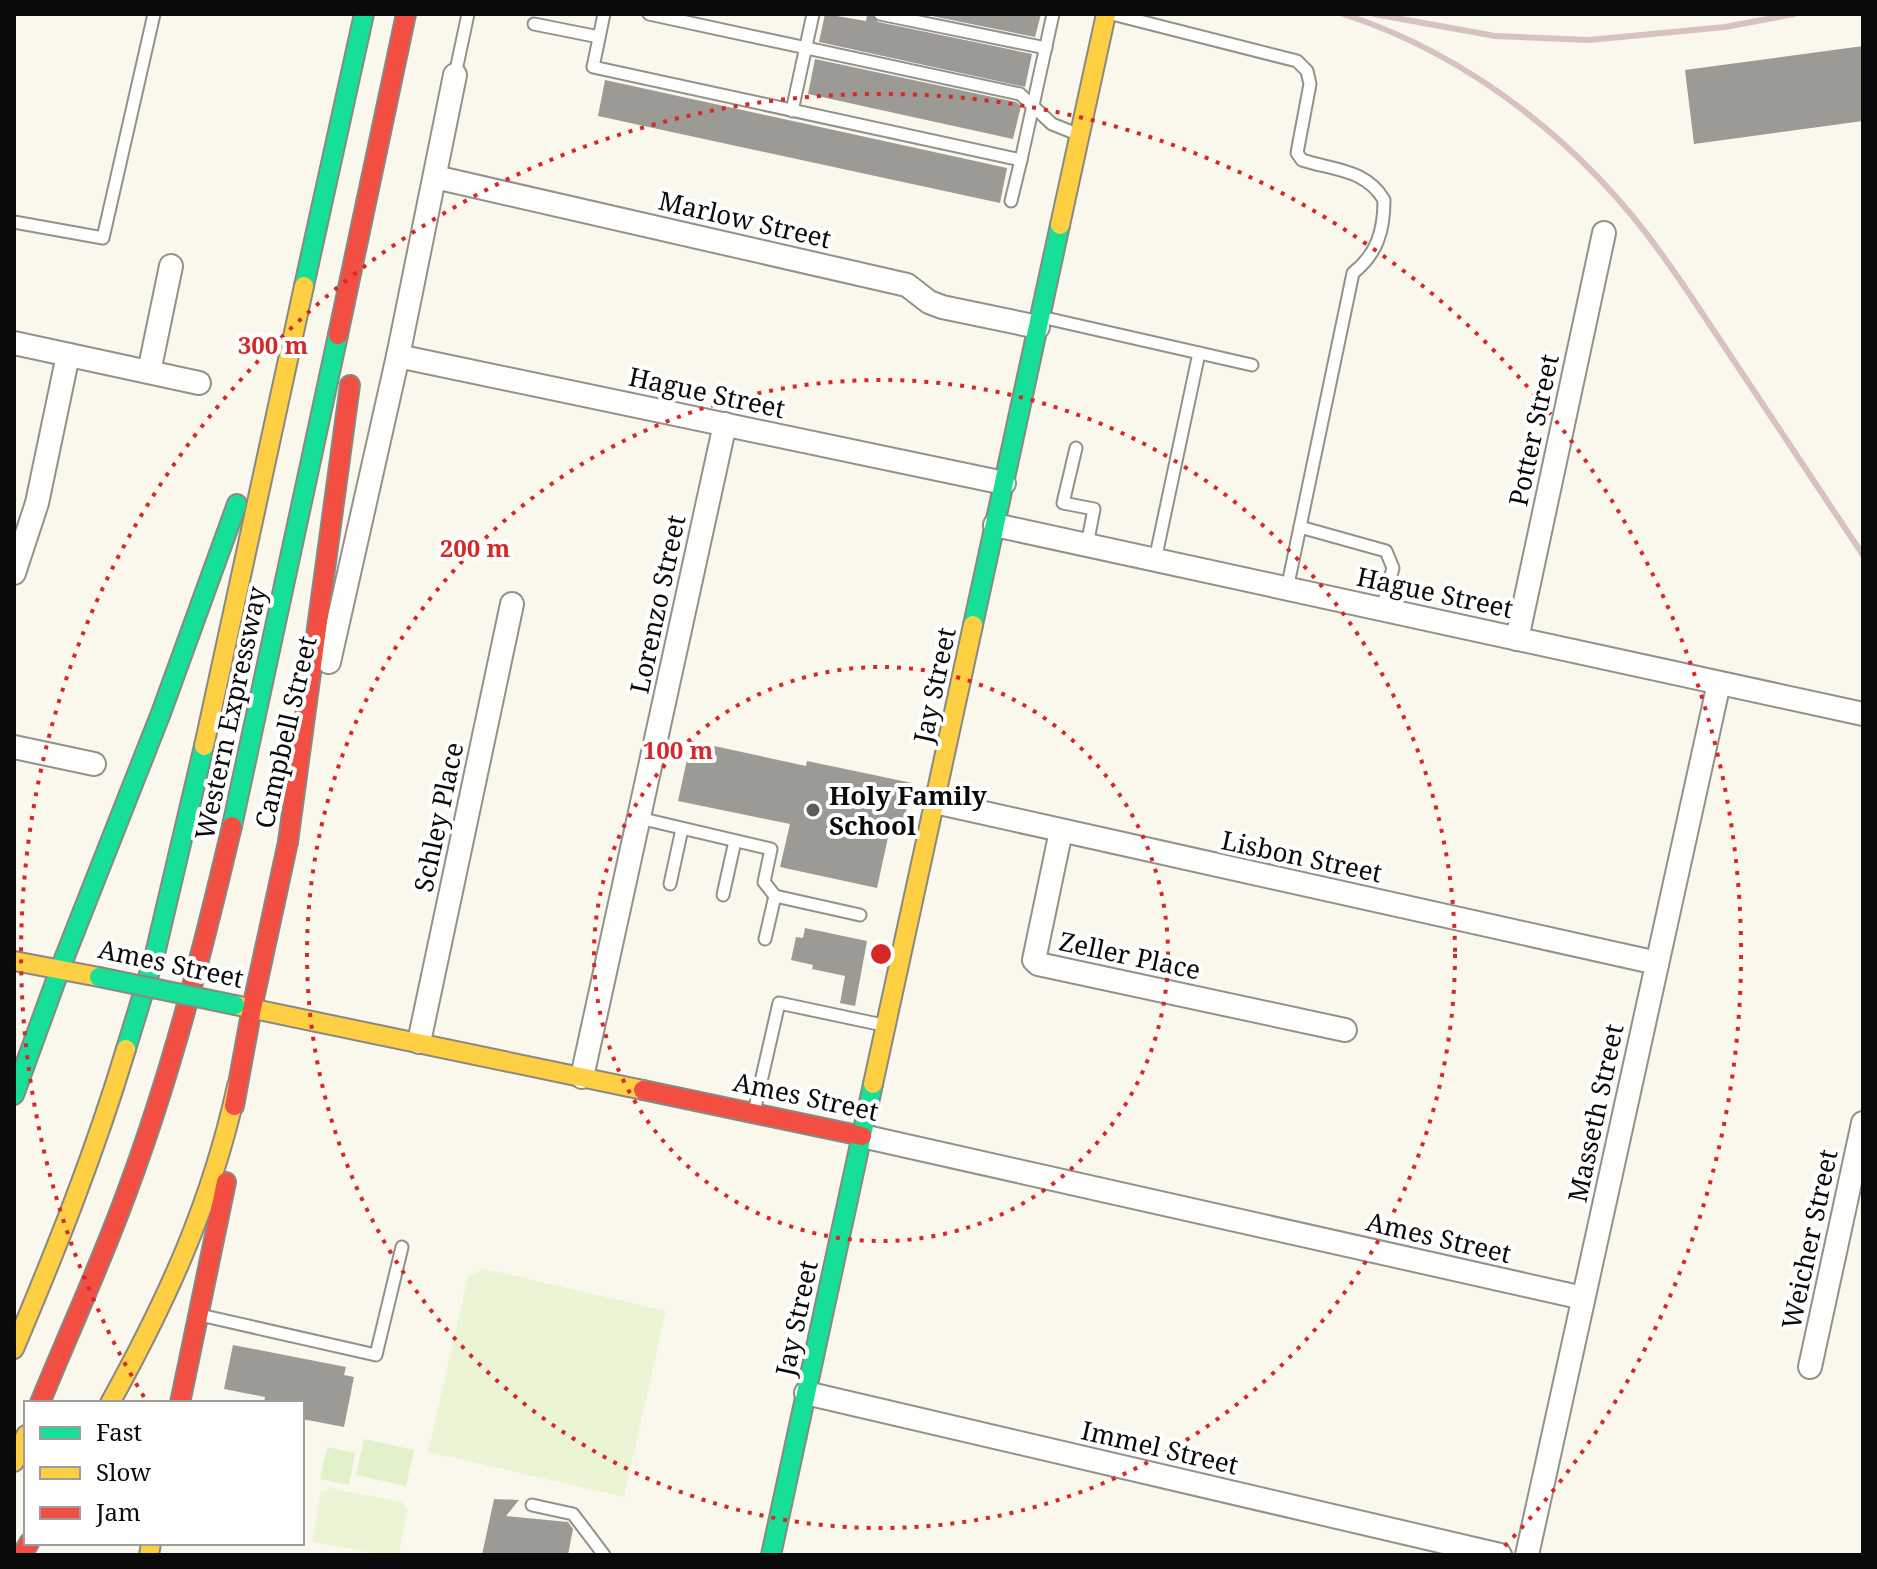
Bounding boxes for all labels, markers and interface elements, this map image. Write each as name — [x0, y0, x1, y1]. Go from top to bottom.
street label: Marlow Street — [655, 182, 835, 256]
text: 300 m — [238, 328, 309, 361]
street label: Potter Street — [1499, 351, 1567, 509]
street label: Hague Street — [626, 358, 788, 426]
street label: Lorenzo Street — [621, 511, 693, 697]
text: 200 m — [440, 531, 511, 564]
street label: Hague Street — [1354, 558, 1516, 626]
street label: Western Expressway — [186, 583, 275, 843]
street label: Jay Street — [904, 624, 964, 747]
street label: Campbell Street — [245, 632, 325, 832]
text: 100 m — [643, 733, 714, 766]
street label: Schley Place — [405, 739, 471, 895]
place label: Holy Family School — [829, 777, 988, 843]
marker: Holy Family School — [804, 801, 822, 819]
street label: Lisbon Street — [1218, 821, 1386, 891]
street label: Zeller Place — [1056, 922, 1204, 988]
street label: Ames Street — [95, 930, 247, 996]
centre of rings — [867, 940, 895, 968]
street label: Masseth Street — [1559, 1021, 1631, 1205]
street label: Ames Street — [730, 1063, 882, 1129]
street label: Weicher Street — [1772, 1146, 1846, 1332]
street label: Ames Street — [1363, 1203, 1515, 1271]
street label: Jay Street — [766, 1257, 826, 1380]
legend — [24, 1401, 304, 1545]
street label: Immel Street — [1078, 1411, 1242, 1483]
text: Fast — [96, 1415, 142, 1448]
text: Slow — [96, 1455, 151, 1488]
text: Jam — [95, 1495, 141, 1528]

